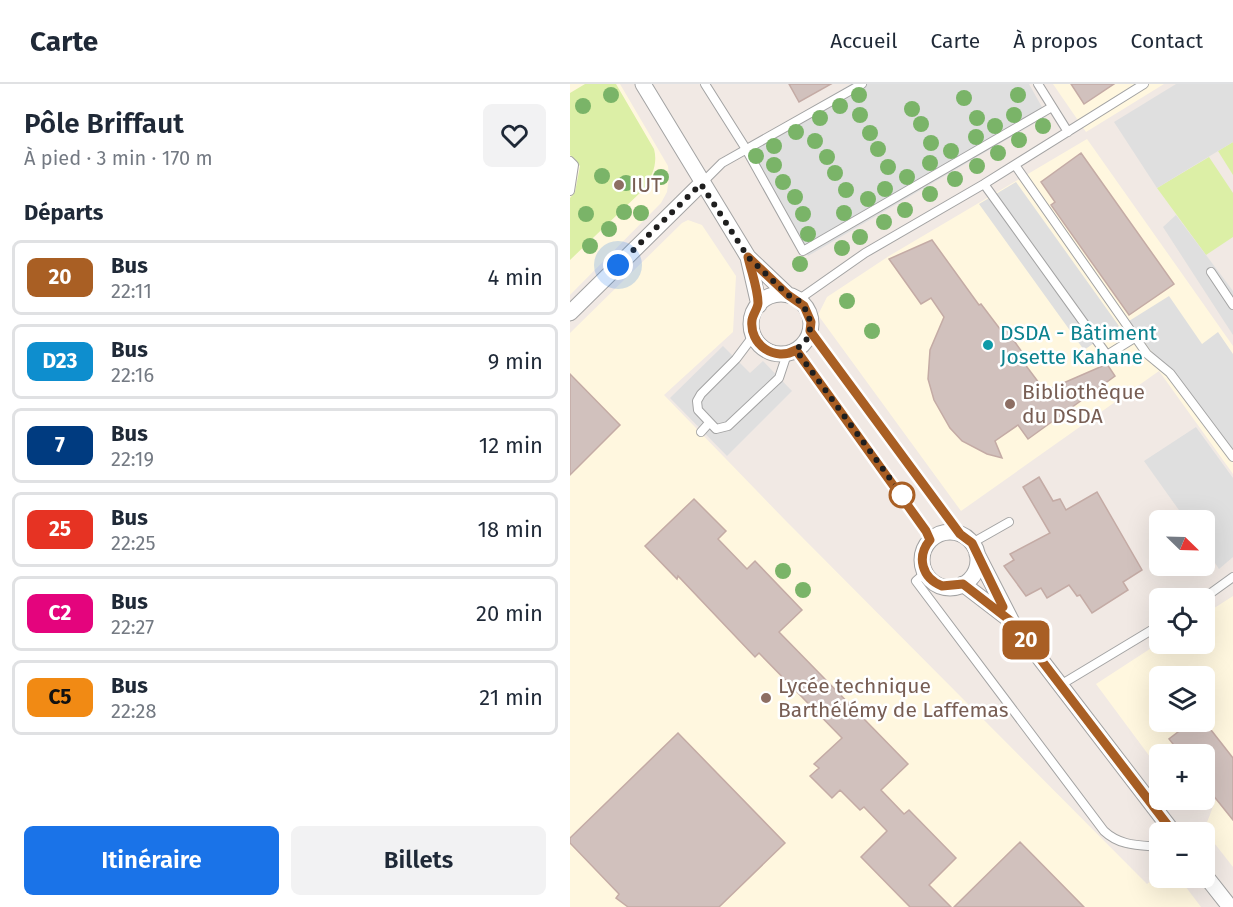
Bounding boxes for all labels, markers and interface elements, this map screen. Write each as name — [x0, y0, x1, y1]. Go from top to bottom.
text: Carte — [30, 25, 98, 58]
text: Accueil — [830, 28, 897, 54]
text: Carte — [930, 28, 980, 54]
text: À propos — [1013, 28, 1098, 54]
text: Contact — [1131, 28, 1203, 54]
button: heart — [483, 104, 546, 167]
text: Pôle Briffaut — [24, 107, 184, 140]
text: À pied · 3 min · 170 m — [24, 146, 213, 170]
place label: IUT — [631, 172, 662, 198]
marker: IUT — [612, 178, 626, 192]
text: Départs — [24, 199, 103, 226]
your location — [603, 250, 633, 280]
text: Bus — [111, 252, 148, 279]
text: 20 — [48, 264, 72, 290]
text: 4 min — [488, 264, 543, 291]
text: 22:11 — [111, 279, 152, 303]
place label: DSDA - Bâtiment Josette Kahane — [1000, 320, 1157, 370]
text: Bus — [111, 336, 148, 363]
marker: DSDA - Bâtiment Josette Kahane — [981, 338, 995, 352]
text: D23 — [43, 348, 77, 374]
text: 9 min — [488, 348, 543, 375]
text: 22:16 — [111, 363, 154, 387]
place label: Bibliothèque du DSDA — [1022, 379, 1145, 429]
marker: Bibliothèque du DSDA — [1003, 397, 1017, 411]
text: Bus — [111, 420, 148, 447]
text: 7 — [55, 432, 65, 458]
text: 12 min — [479, 432, 543, 459]
text: 22:19 — [111, 447, 154, 471]
unlabelled marker — [889, 482, 915, 508]
text: Bus — [111, 504, 148, 531]
north arrow — [1149, 510, 1215, 576]
map controls — [1149, 510, 1215, 888]
text: 25 — [49, 516, 71, 542]
text: 18 min — [478, 516, 543, 543]
text: 22:25 — [111, 531, 156, 555]
text: Bus — [111, 588, 148, 615]
button: locate — [1149, 588, 1215, 654]
text: C2 — [49, 600, 71, 626]
text: 20 min — [476, 600, 543, 627]
text: 22:27 — [111, 615, 154, 639]
line badge: 20 — [999, 620, 1053, 660]
text: 20 — [1014, 627, 1038, 653]
button: layers — [1149, 666, 1215, 732]
text: Bus — [111, 672, 148, 699]
place label: Lycée technique Barthélémy de Laffemas — [778, 673, 1009, 723]
text: C5 — [48, 684, 72, 710]
text: 21 min — [479, 684, 543, 711]
marker: Lycée technique Barthélémy de Laffemas — [759, 691, 773, 705]
text: 22:28 — [111, 699, 157, 723]
button: + — [1149, 744, 1215, 810]
button: − — [1149, 822, 1215, 888]
button: Itinéraire — [24, 826, 279, 895]
button: Billets — [291, 826, 546, 895]

